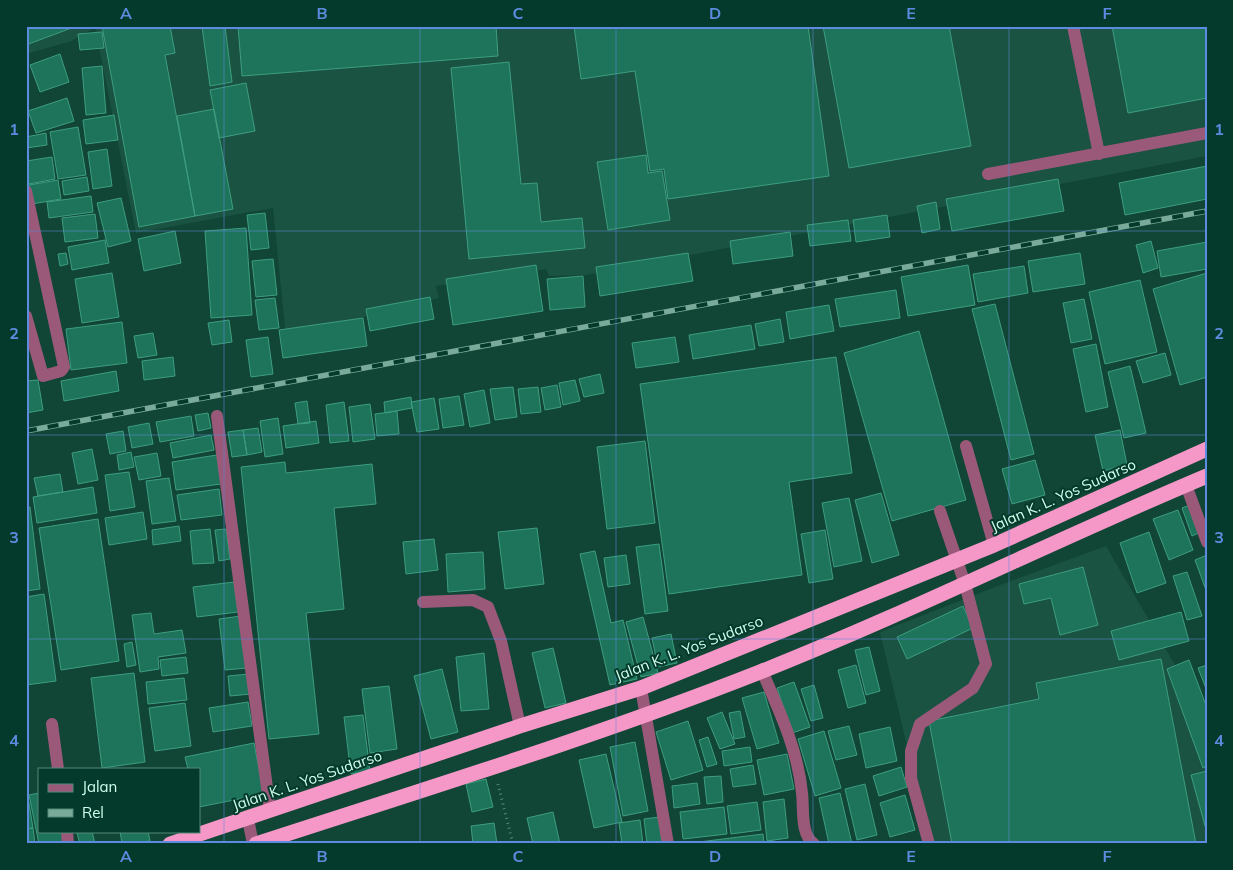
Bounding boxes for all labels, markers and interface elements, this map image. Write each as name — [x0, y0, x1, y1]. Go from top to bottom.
text: A — [120, 3, 132, 23]
text: B — [316, 3, 328, 23]
text: C — [513, 3, 524, 23]
text: D — [709, 3, 721, 23]
text: E — [906, 3, 916, 23]
text: F — [1102, 3, 1112, 23]
text: 1 — [9, 119, 19, 139]
text: 1 — [1214, 119, 1224, 139]
text: 2 — [9, 323, 19, 343]
text: 2 — [1214, 323, 1224, 343]
street label: Jalan K. L. Yos Sudarso — [987, 454, 1139, 536]
text: 3 — [9, 527, 19, 547]
text: 3 — [1214, 527, 1224, 547]
street label: Jalan K. L. Yos Sudarso — [612, 611, 766, 685]
text: 4 — [9, 730, 19, 750]
text: 4 — [1214, 730, 1224, 750]
street label: Jalan K. L. Yos Sudarso — [230, 745, 384, 815]
legend — [38, 768, 200, 832]
text: Jalan — [82, 777, 117, 796]
text: Rel — [82, 803, 104, 822]
text: A — [120, 846, 132, 866]
text: B — [316, 846, 328, 866]
text: C — [513, 846, 524, 866]
text: D — [709, 846, 721, 866]
text: E — [906, 846, 916, 866]
text: F — [1102, 846, 1112, 866]

